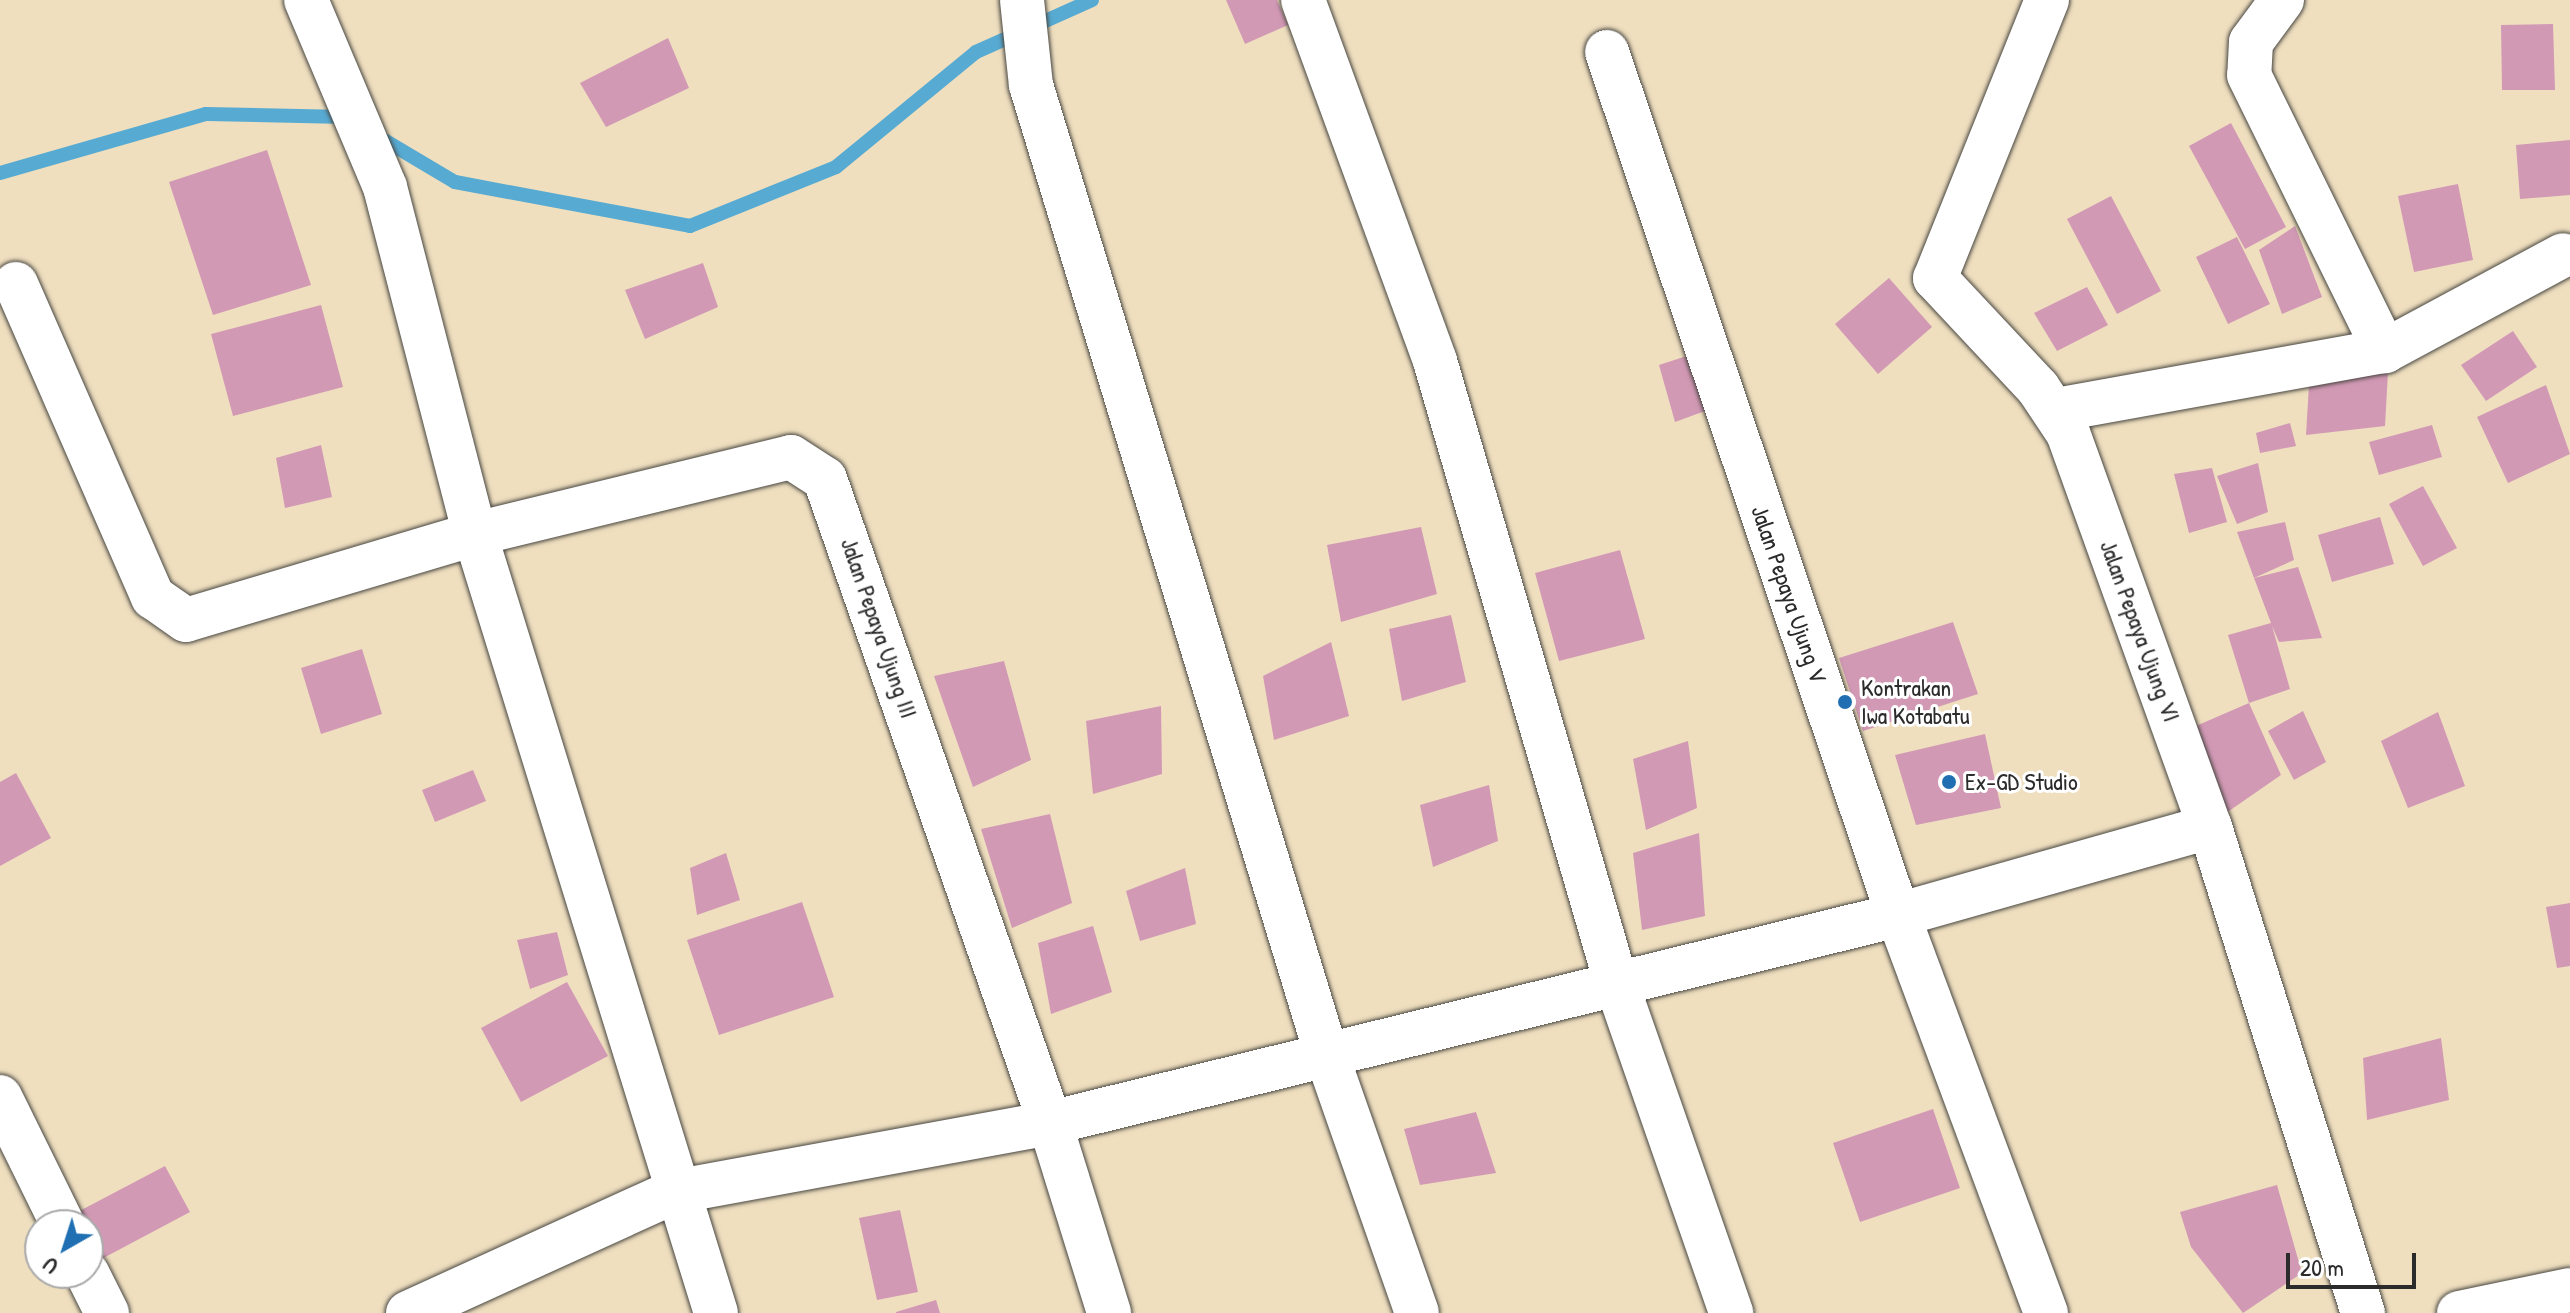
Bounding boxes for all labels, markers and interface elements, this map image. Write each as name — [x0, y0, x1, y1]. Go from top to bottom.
street label: Jalan Pepaya Ujung V — [1745, 502, 1833, 686]
street label: Jalan Pepaya Ujung III — [835, 534, 923, 722]
street label: Jalan Pepaya Ujung VI — [2094, 536, 2186, 726]
place label: Kontrakan Iwa Kotabatu — [1861, 674, 1970, 730]
marker: Kontrakan Iwa Kotabatu — [1836, 693, 1854, 711]
place label: Ex-GD Studio — [1965, 768, 2078, 796]
marker: Ex-GD Studio — [1940, 773, 1958, 791]
north arrow — [24, 1209, 104, 1289]
scale bar — [2290, 1237, 2420, 1287]
text: U — [36, 1251, 64, 1282]
text: 20 m — [2300, 1251, 2344, 1283]

